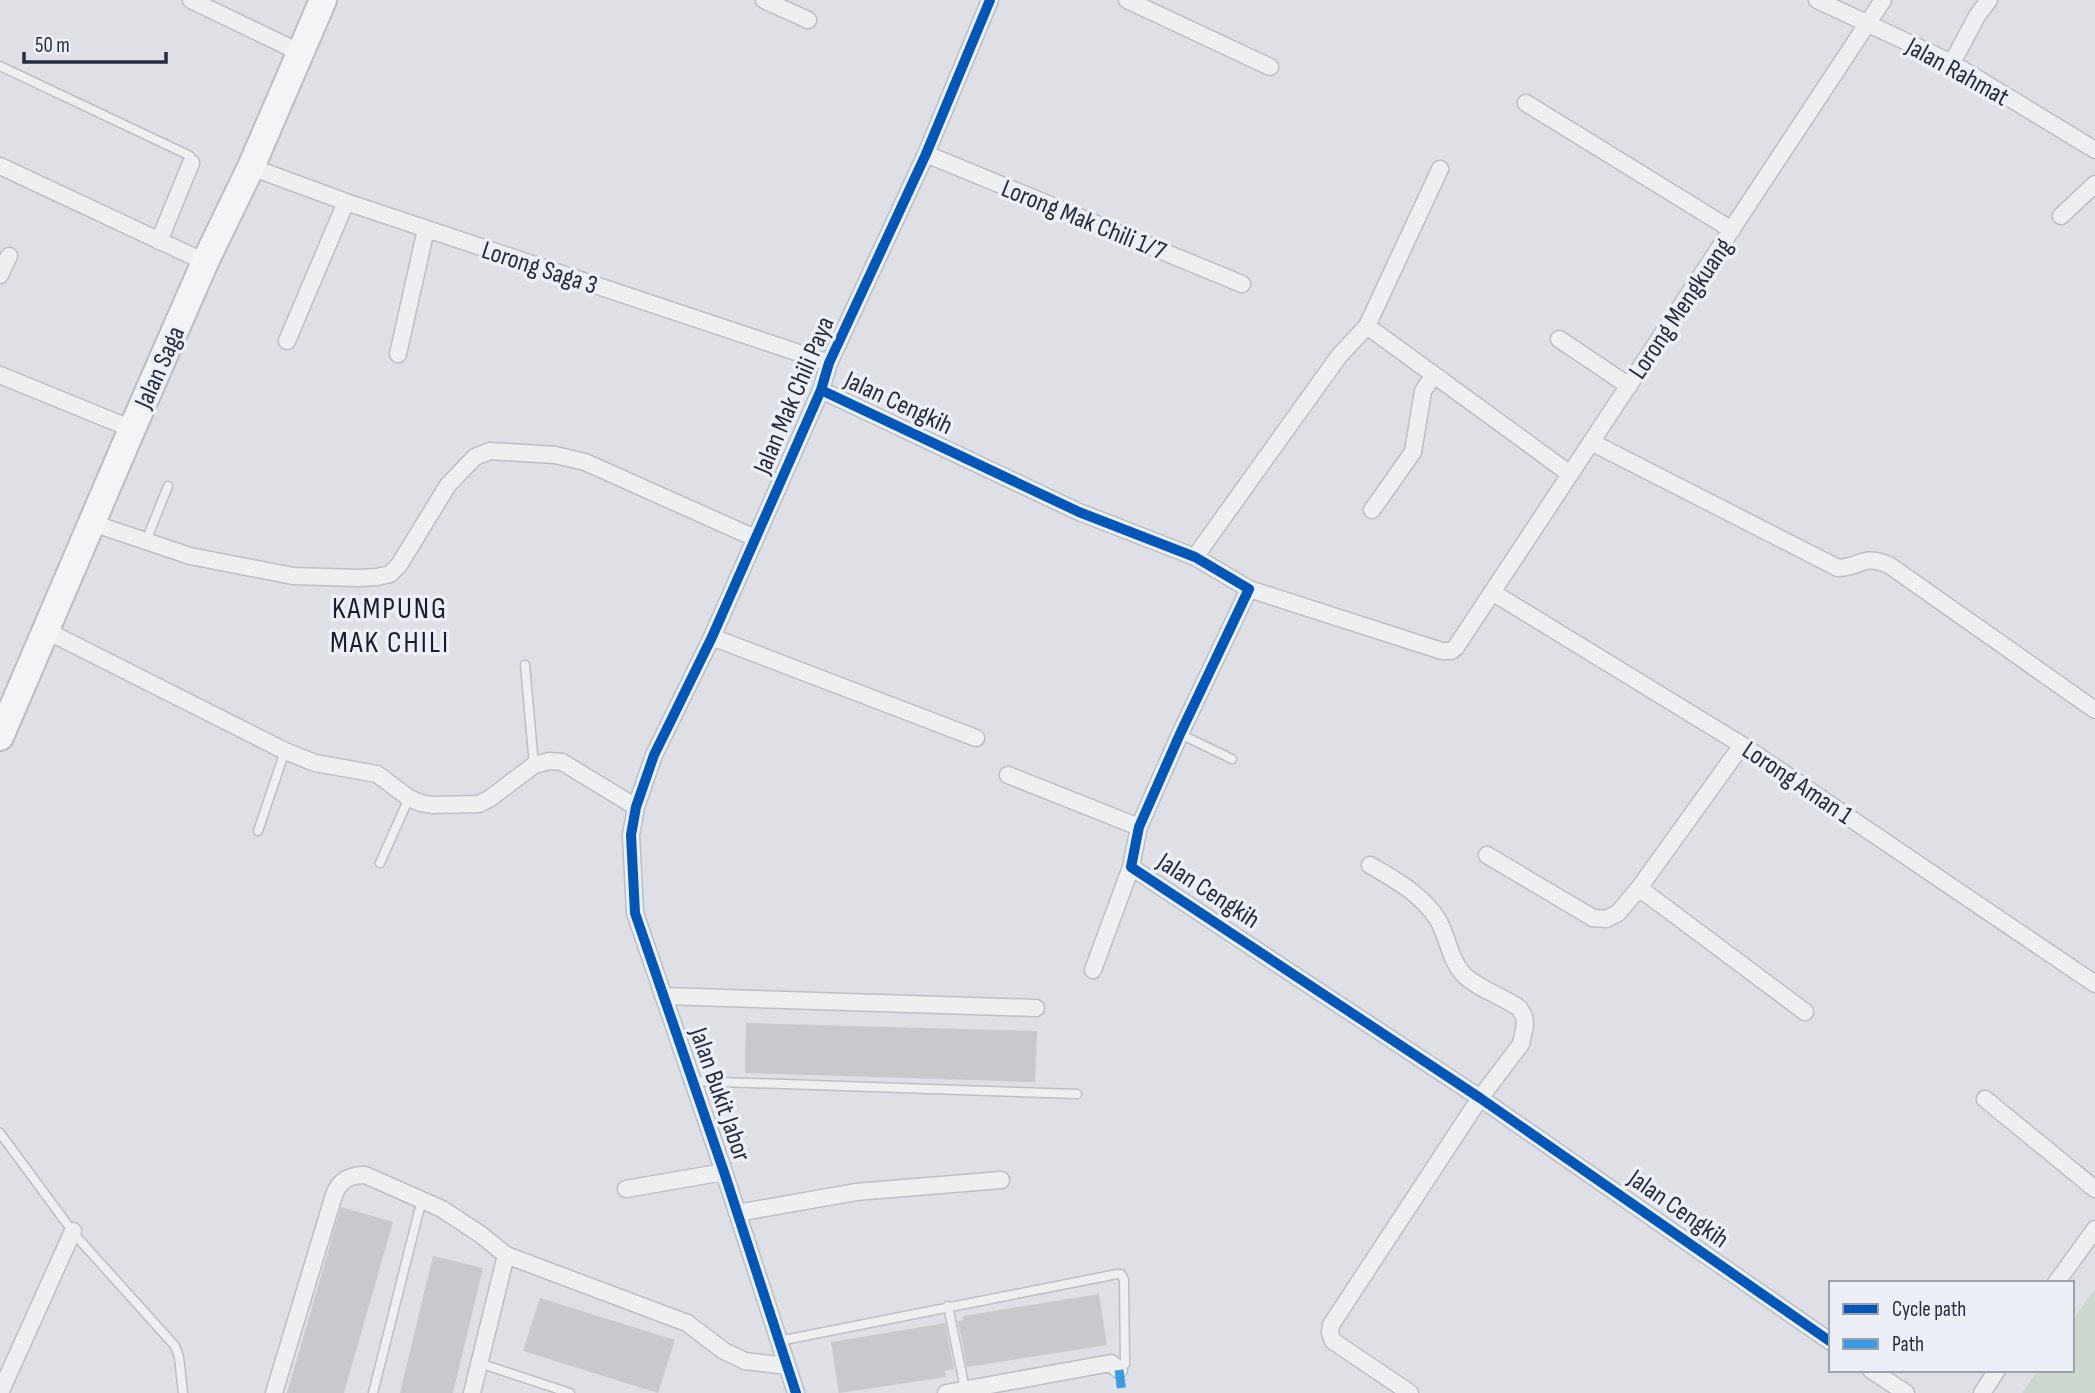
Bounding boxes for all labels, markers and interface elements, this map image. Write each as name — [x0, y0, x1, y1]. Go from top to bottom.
scale bar — [24, 21, 166, 65]
street label: Jalan Rahmat — [1900, 31, 2014, 113]
text: 50 m — [35, 33, 70, 58]
street label: Lorong Mak Chili 1/7 — [997, 173, 1171, 268]
street label: Lorong Mengkuang — [1623, 232, 1740, 385]
street label: Lorong Saga 3 — [478, 235, 601, 302]
street label: Jalan Mak Chili Paya — [747, 312, 841, 480]
street label: Jalan Saga — [128, 322, 192, 414]
street label: Jalan Cengkih — [838, 364, 957, 442]
district label: KAMPUNG MAK CHILI — [330, 591, 450, 661]
street label: Lorong Aman 1 — [1736, 735, 1858, 831]
street label: Jalan Cengkih — [1150, 846, 1265, 936]
street label: Jalan Bukit Jabor — [682, 1023, 757, 1166]
street label: Jalan Cengkih — [1621, 1163, 1734, 1255]
legend — [1829, 1281, 2074, 1372]
text: Cycle path — [1892, 1297, 1966, 1322]
text: Path — [1892, 1332, 1924, 1357]

